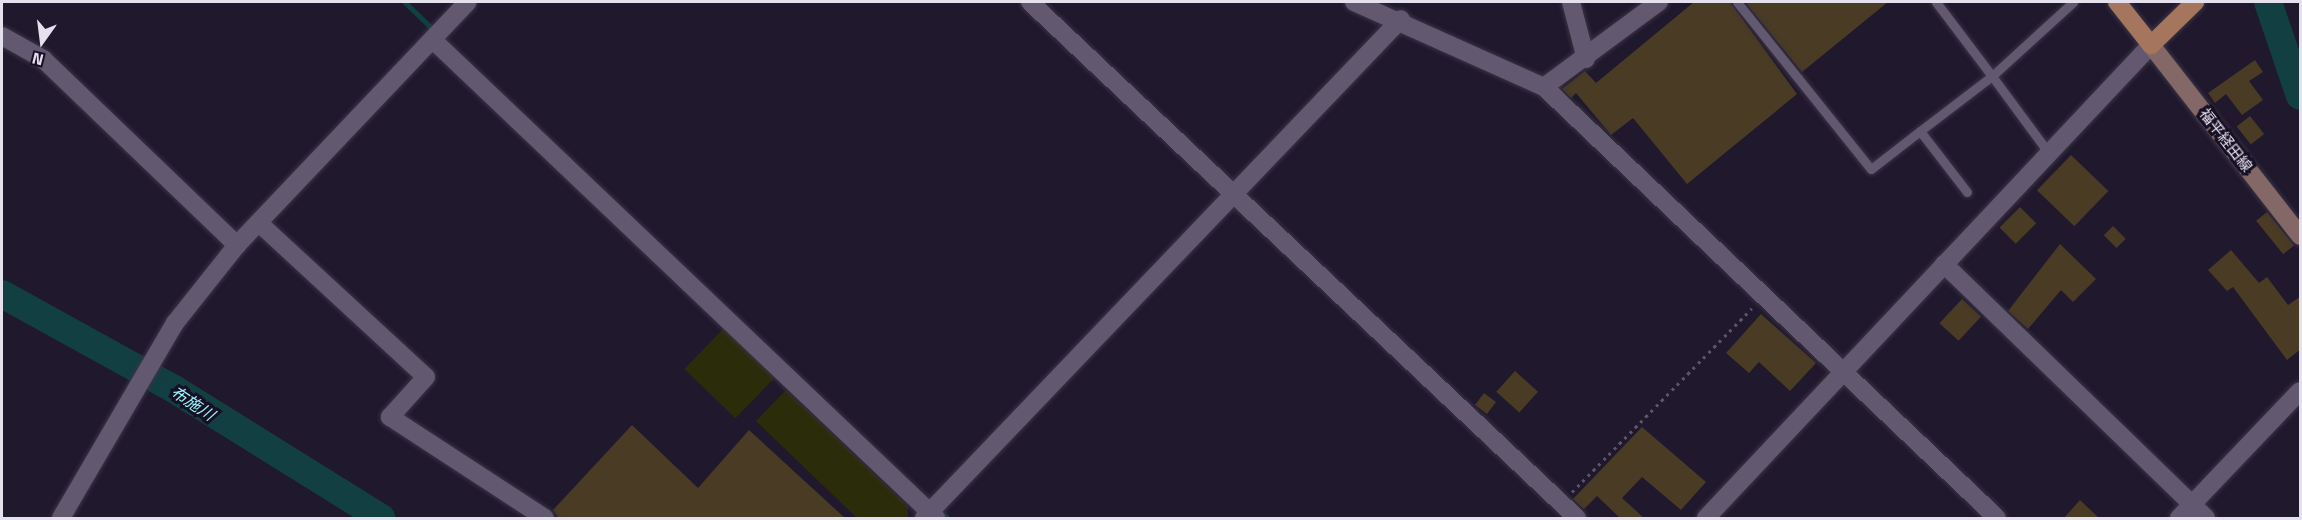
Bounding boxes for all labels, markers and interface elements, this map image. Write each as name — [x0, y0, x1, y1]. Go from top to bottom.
north arrow — [12, 12, 72, 72]
text: N — [29, 46, 46, 72]
street label: 福平経田線 — [2196, 105, 2256, 175]
water label: 布施川 — [168, 382, 218, 424]

